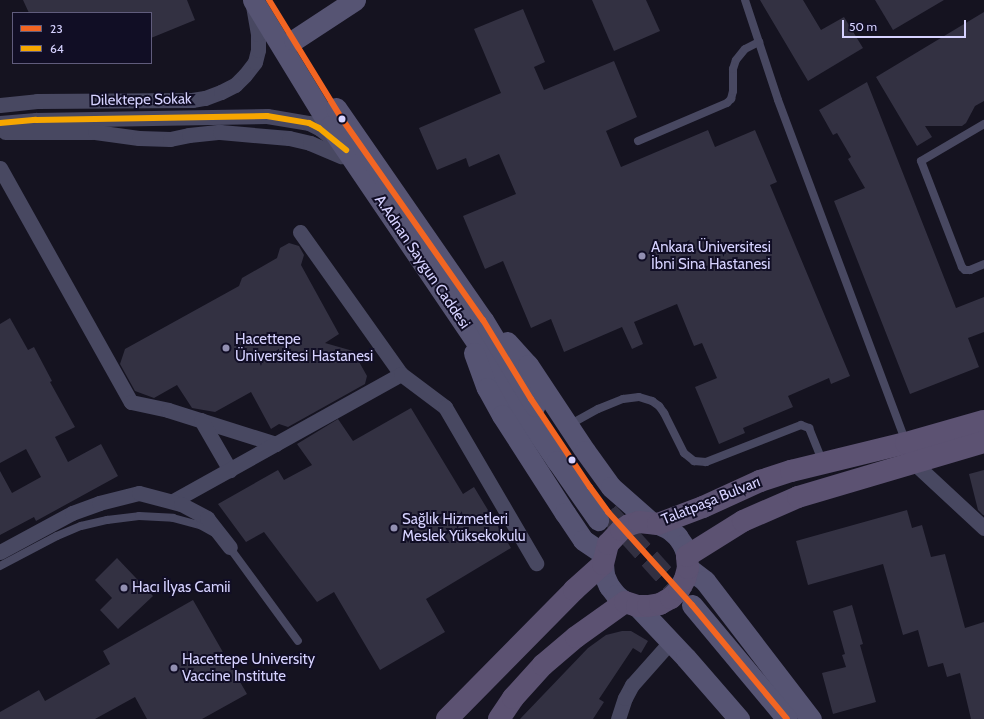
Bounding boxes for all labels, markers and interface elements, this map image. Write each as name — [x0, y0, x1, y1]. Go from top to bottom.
legend — [12, 12, 152, 64]
scale bar — [844, 12, 968, 38]
text: 50 m — [849, 19, 877, 34]
text: 23 — [50, 21, 63, 36]
text: 64 — [50, 41, 64, 56]
street label: Dilektepe Sokak — [90, 90, 192, 110]
unlabelled marker — [337, 114, 347, 124]
street label: A.Adnan Saygun Caddesi — [371, 192, 473, 332]
place label: Ankara Üniversitesi İbni Sina Hastanesi — [651, 238, 771, 273]
marker: Ankara Üniversitesi İbni Sina Hastanesi — [636, 250, 648, 262]
place label: Hacettepe Üniversitesi Hastanesi — [235, 330, 373, 365]
marker: Hacettepe Üniversitesi Hastanesi — [220, 342, 232, 354]
unlabelled marker — [567, 455, 577, 465]
street label: Talatpaşa Bulvarı — [659, 473, 763, 529]
place label: Sağlık Hizmetleri Meslek Yüksekokulu — [402, 510, 526, 545]
marker: Sağlık Hizmetleri Meslek Yüksekokulu — [389, 523, 399, 533]
place label: Hacı İlyas Camii — [132, 579, 230, 597]
marker: Hacı İlyas Camii — [119, 583, 129, 593]
place label: Hacettepe University Vaccine Institute — [182, 650, 315, 685]
marker: Hacettepe University Vaccine Institute — [169, 663, 179, 673]

